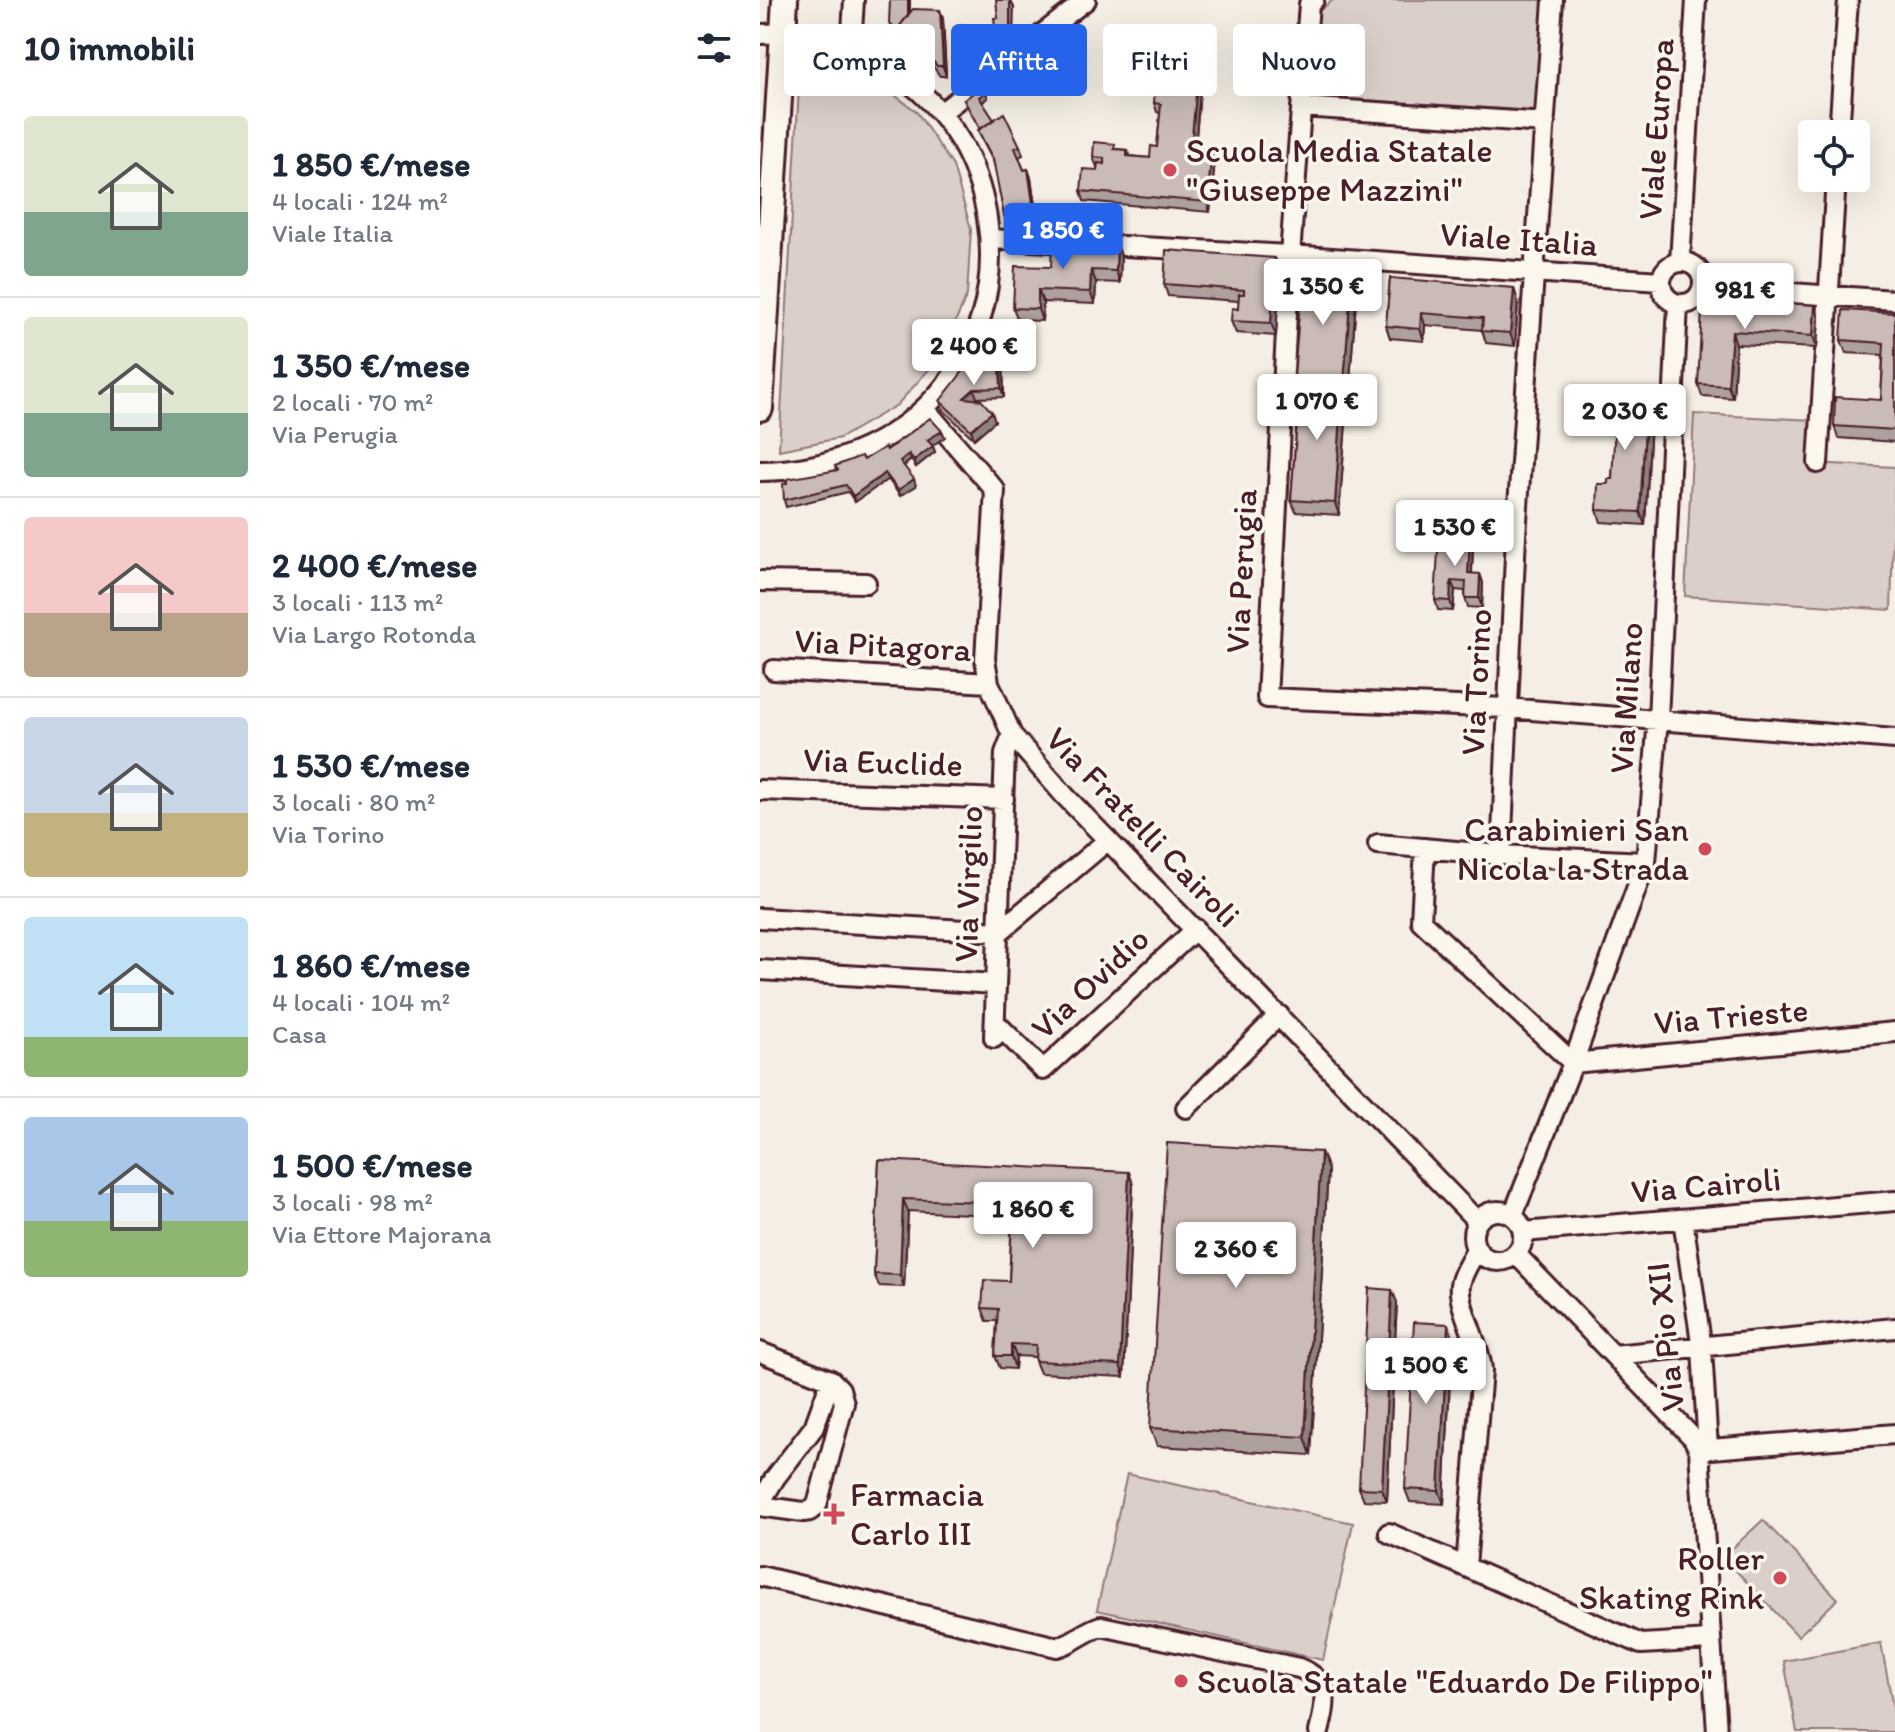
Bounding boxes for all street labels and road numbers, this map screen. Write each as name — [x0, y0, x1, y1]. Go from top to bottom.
street label: Viale Europa — [1629, 36, 1683, 221]
street label: Viale Italia — [1439, 213, 1600, 265]
street label: Via Perugia — [1216, 487, 1266, 654]
street label: Via Torino — [1452, 607, 1500, 757]
street label: Via Pitagora — [793, 620, 973, 670]
street label: Via Milano — [1600, 621, 1652, 775]
street label: Via Fratelli Cairoli — [1037, 718, 1249, 936]
street label: Via Euclide — [802, 739, 964, 785]
street label: Via Virgilio — [945, 805, 991, 963]
street label: Via Ovidio — [1023, 918, 1157, 1048]
street label: Via Trieste — [1652, 989, 1810, 1043]
street label: Via Cairoli — [1629, 1158, 1783, 1212]
street label: Via Pio XII — [1637, 1261, 1693, 1413]

